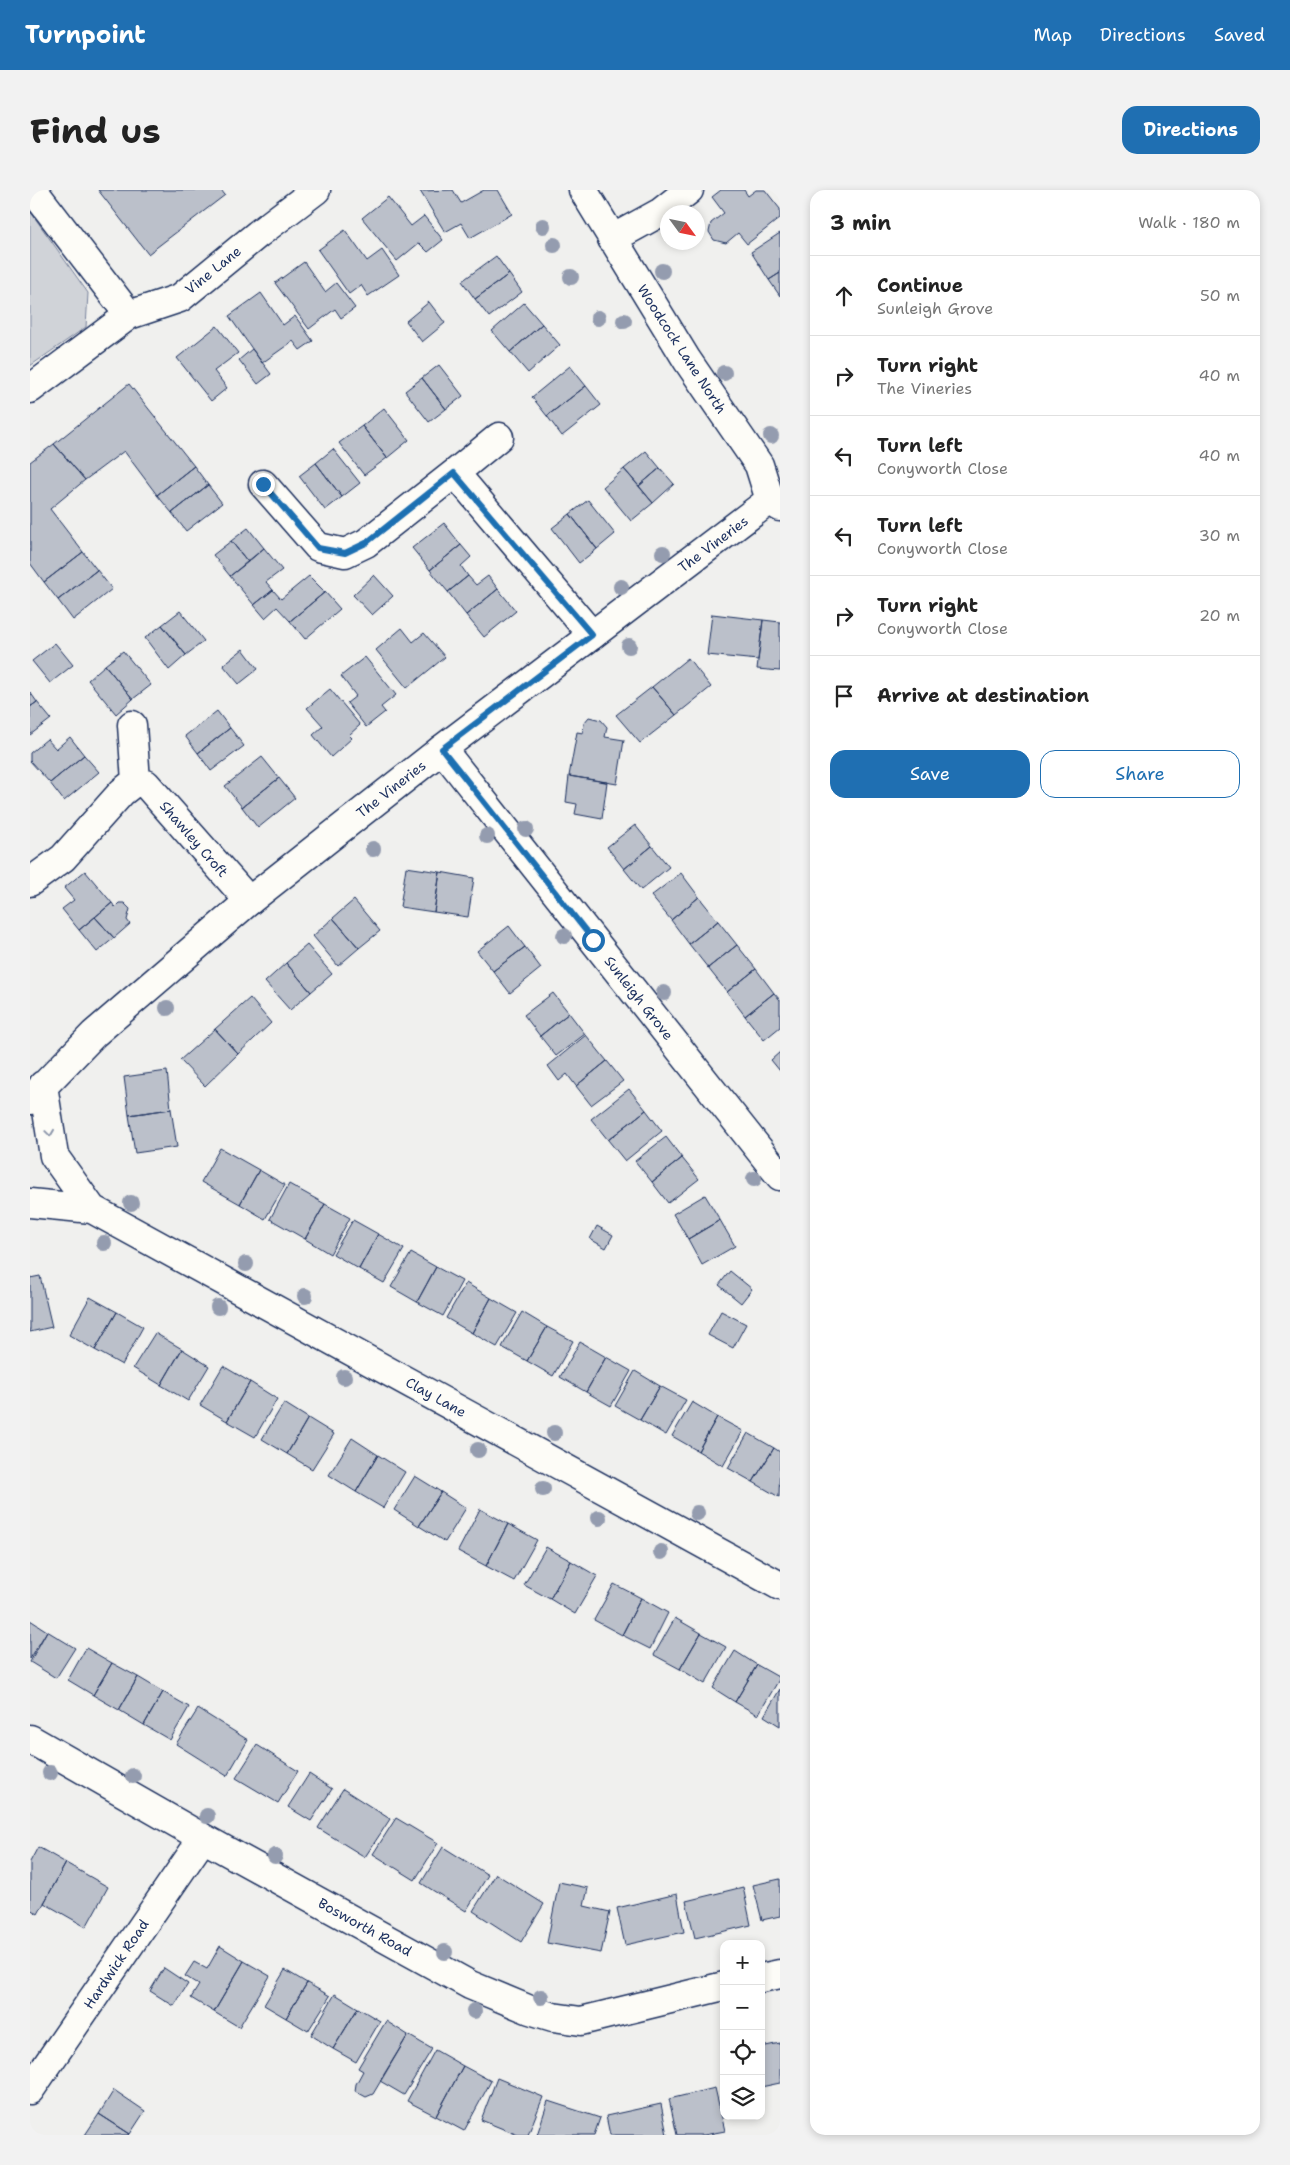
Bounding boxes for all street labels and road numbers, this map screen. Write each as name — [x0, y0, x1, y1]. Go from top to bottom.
street label: Vine Lane — [181, 242, 245, 298]
street label: Woodcock Lane North — [633, 281, 731, 417]
street label: The Vineries — [674, 512, 752, 576]
street label: The Vineries — [353, 756, 429, 822]
street label: Shawley Croft — [156, 797, 232, 881]
street label: Sunleigh Grove — [601, 952, 677, 1044]
street label: Clay Lane — [402, 1373, 470, 1421]
street label: Bosworth Road — [315, 1894, 415, 1960]
street label: Hardwick Road — [79, 1916, 153, 2012]

